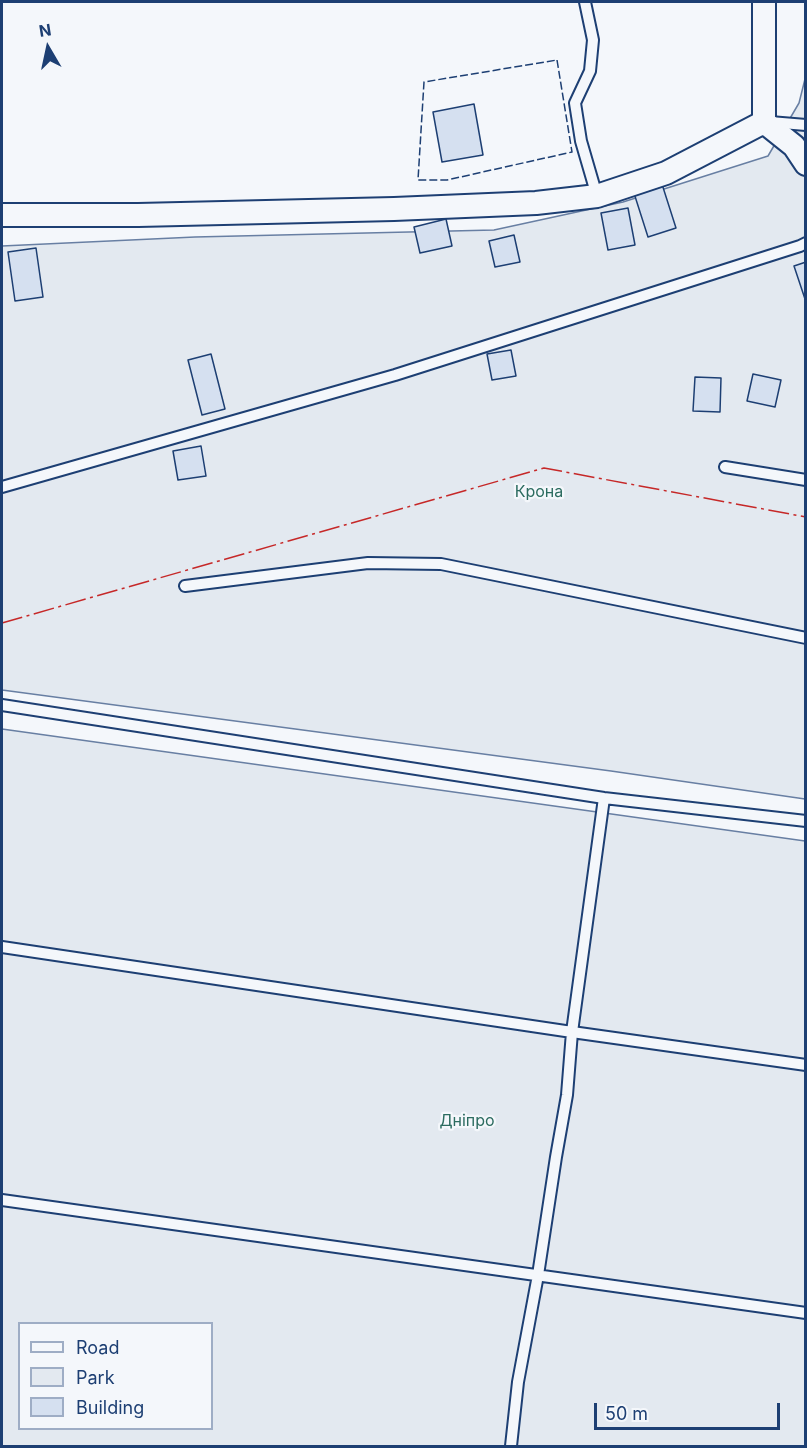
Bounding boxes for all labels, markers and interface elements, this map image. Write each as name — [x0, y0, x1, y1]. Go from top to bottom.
north arrow — [18, 18, 78, 78]
text: N — [38, 19, 53, 41]
park label: Крона — [515, 482, 563, 502]
park label: Дніпро — [439, 1111, 495, 1131]
legend — [18, 1322, 213, 1430]
text: Road — [76, 1337, 119, 1358]
text: Park — [76, 1367, 115, 1388]
scale bar — [597, 1391, 783, 1429]
text: Building — [76, 1397, 144, 1418]
text: 50 m — [605, 1403, 648, 1424]

